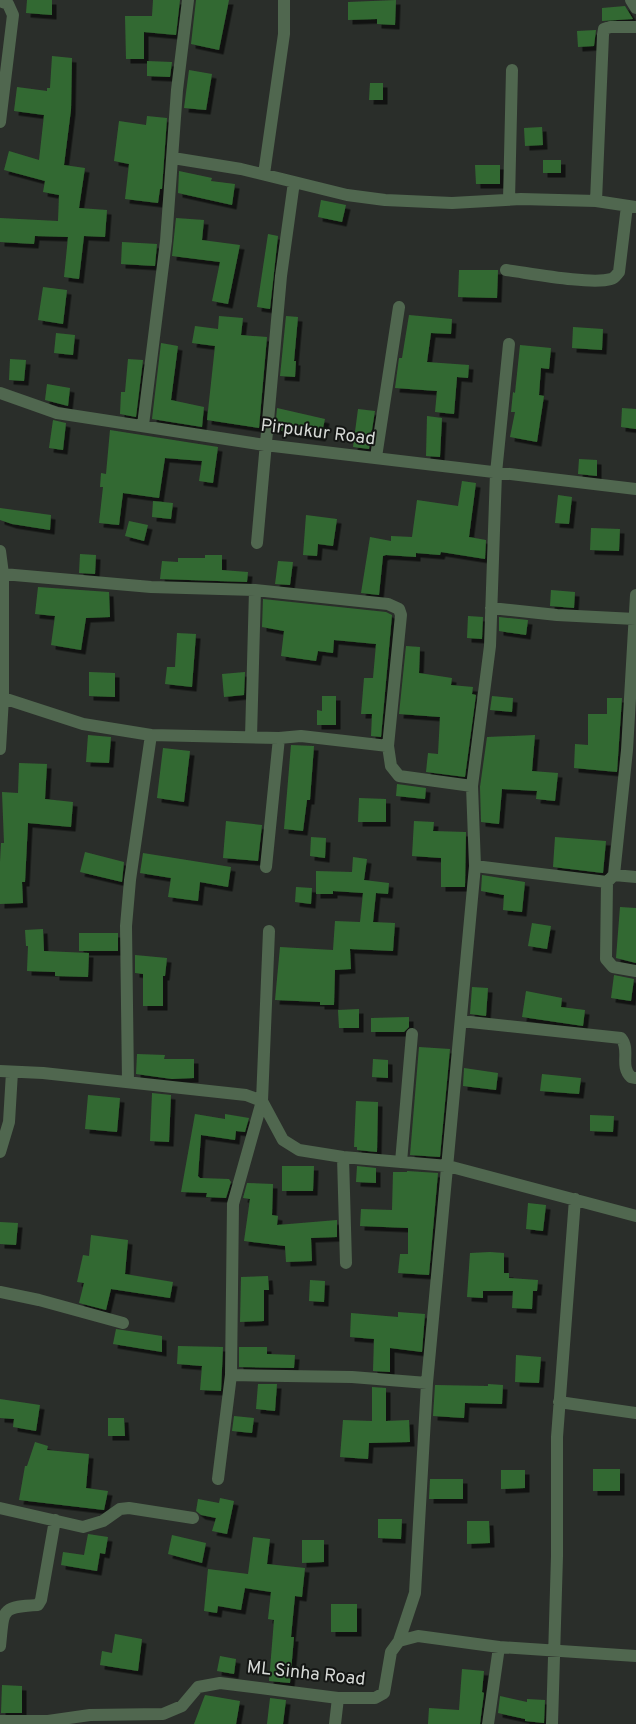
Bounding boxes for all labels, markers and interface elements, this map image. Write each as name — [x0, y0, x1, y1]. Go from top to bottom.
street label: Pirpukur Road — [259, 415, 377, 451]
street label: ML Sinha Road — [245, 1656, 367, 1692]

